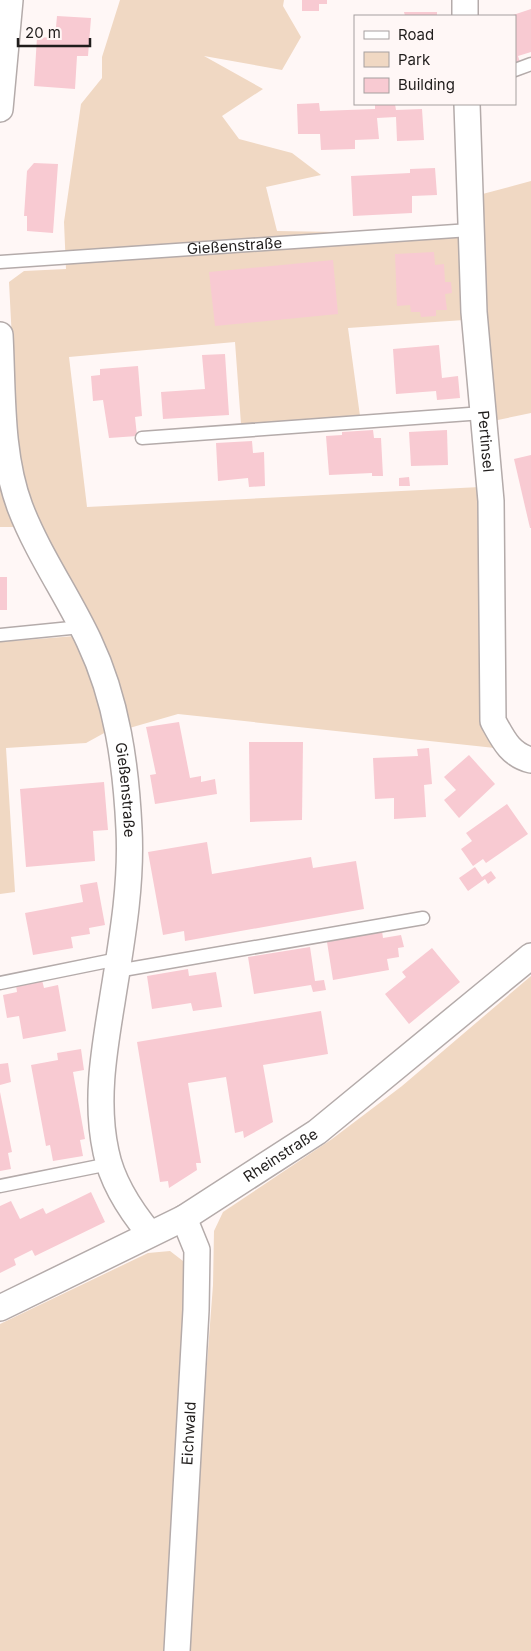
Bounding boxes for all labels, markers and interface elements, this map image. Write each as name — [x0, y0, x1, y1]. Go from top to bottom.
scale bar — [18, 15, 90, 47]
legend — [354, 15, 516, 105]
text: 20 m — [25, 23, 61, 42]
text: Road — [398, 25, 434, 44]
text: Park — [398, 50, 431, 69]
text: Building — [398, 75, 455, 94]
street label: Gießenstraße — [186, 233, 283, 258]
street label: Pertinsel — [474, 410, 498, 473]
street label: Gießenstraße — [111, 741, 139, 838]
street label: Rheinstraße — [240, 1124, 321, 1186]
street label: Eichwald — [177, 1401, 200, 1466]

